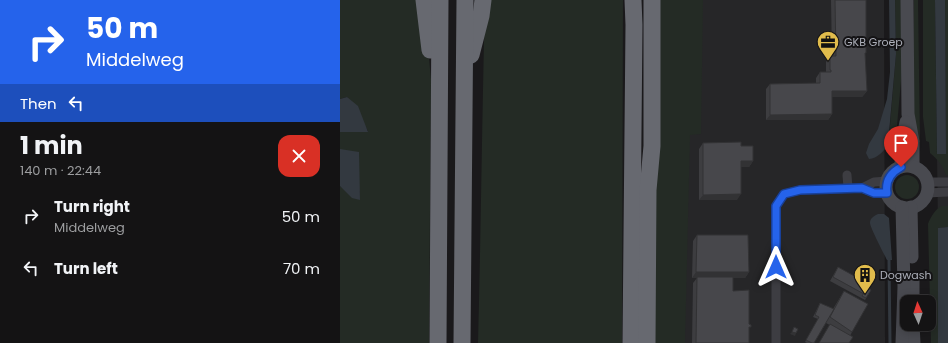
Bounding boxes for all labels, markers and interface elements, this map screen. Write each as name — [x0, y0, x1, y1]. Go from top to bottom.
text: 50 m — [86, 9, 158, 48]
icon: right — [20, 16, 72, 68]
office icon: GKB Groep — [815, 29, 841, 62]
place label: GKB Groep — [844, 34, 903, 50]
text: Middelweg — [86, 47, 184, 72]
icon: left — [65, 92, 87, 114]
text: Then — [20, 93, 57, 114]
pin — [884, 126, 918, 167]
text: 1 min — [20, 129, 83, 162]
icon: arrive — [890, 132, 912, 154]
button: close — [278, 135, 320, 177]
text: 140 m · 22:44 — [20, 161, 101, 180]
text: Turn right — [54, 196, 130, 217]
icon: right — [20, 205, 42, 227]
text: 50 m — [282, 206, 320, 227]
text: Middelweg — [54, 218, 125, 237]
position arrow — [755, 246, 797, 288]
icon: left — [20, 257, 42, 279]
text: Turn left — [54, 258, 118, 279]
text: 70 m — [283, 258, 320, 279]
building icon: Dogwash — [852, 262, 878, 295]
place label: Dogwash — [880, 267, 932, 283]
north arrow — [900, 295, 936, 331]
map controls — [900, 295, 936, 331]

